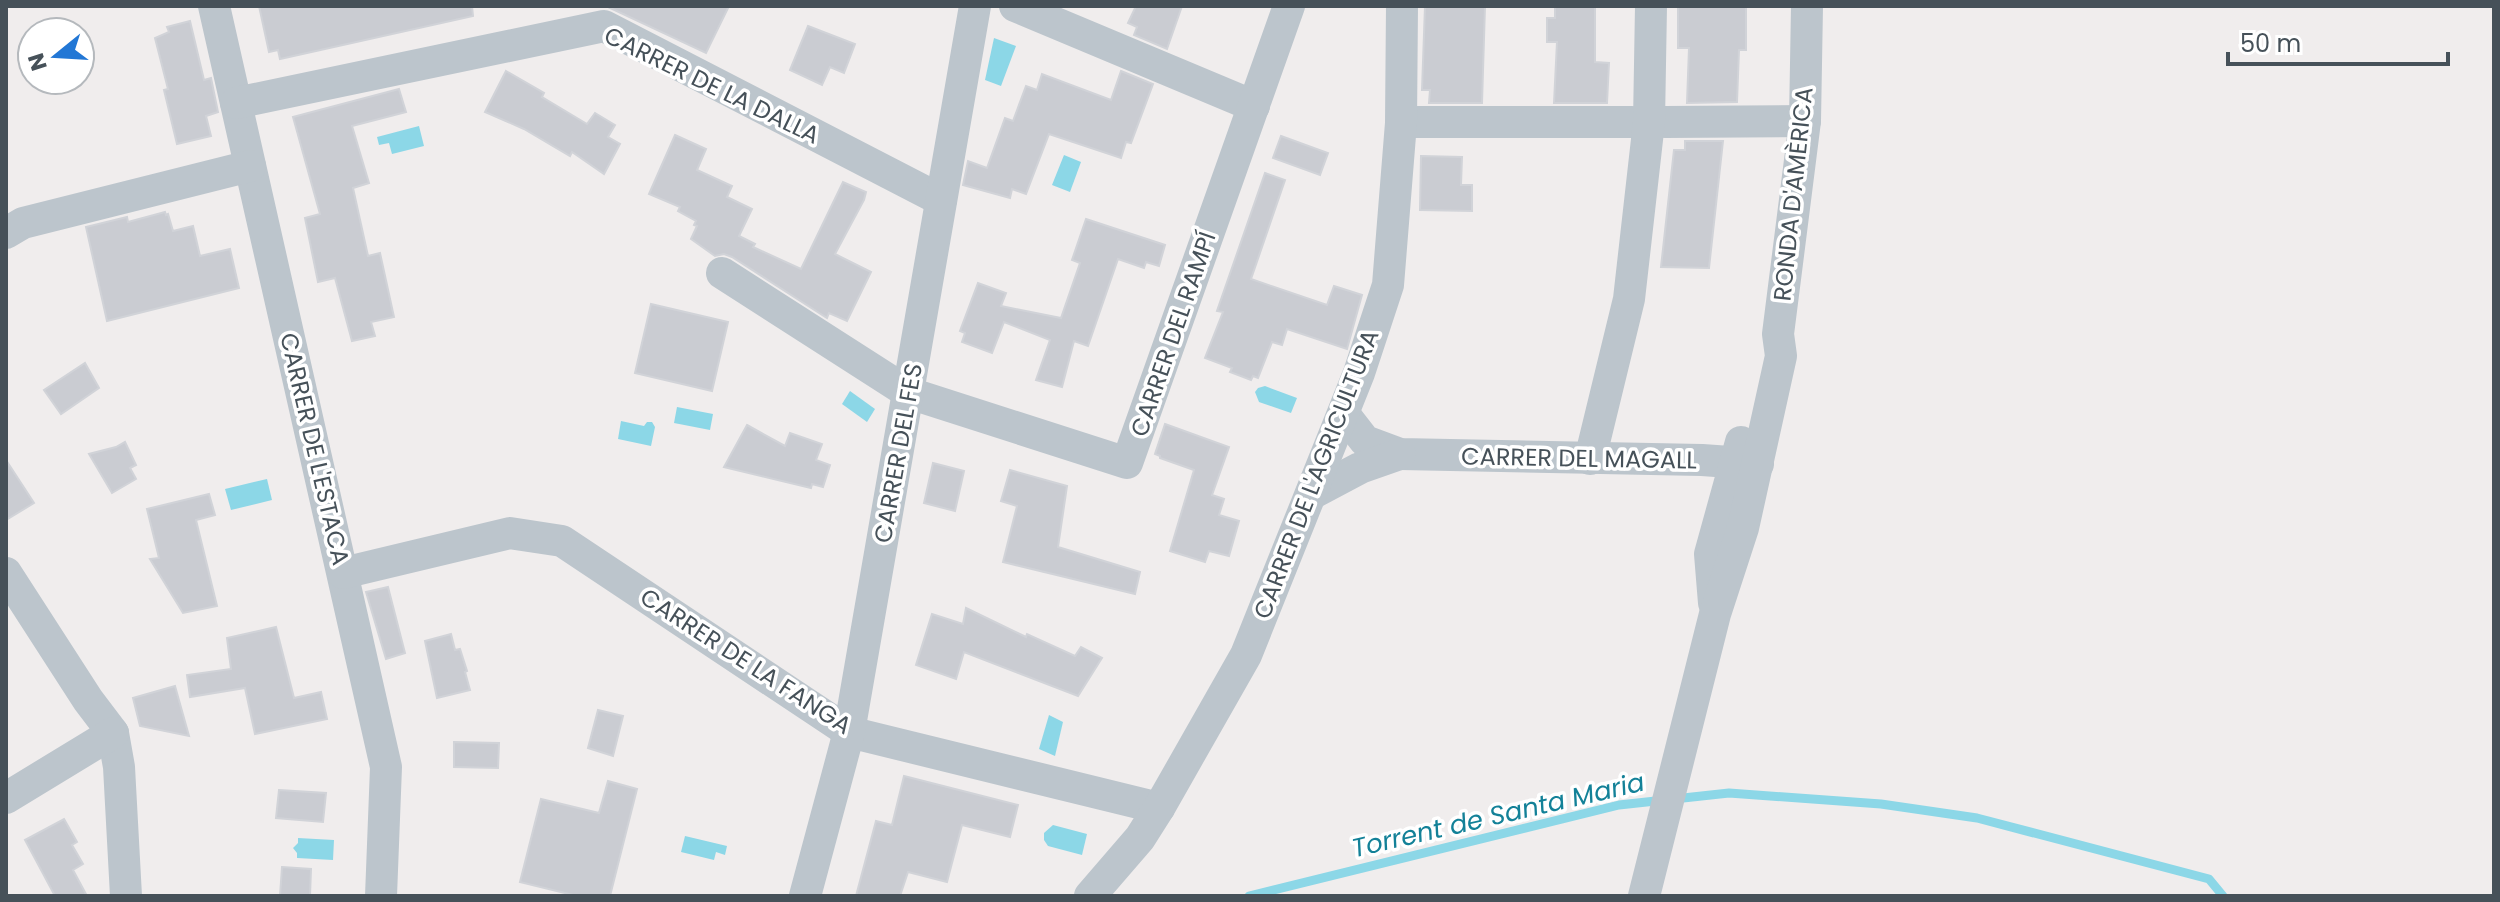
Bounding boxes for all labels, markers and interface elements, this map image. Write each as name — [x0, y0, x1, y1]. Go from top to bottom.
north arrow — [16, 16, 96, 96]
scale bar — [2228, 16, 2448, 66]
street label: CARRER DE LA DALLA — [599, 18, 825, 152]
text: 50 m — [2240, 27, 2301, 60]
text: N — [20, 49, 55, 75]
street label: RONDA D'AMÈRICA — [1765, 85, 1821, 303]
street label: CARRER DEL RAMPÍ — [1122, 227, 1224, 441]
street label: CARRER DE L'AGRICULTURA — [1246, 325, 1386, 623]
street label: CARRER DE L'ESTACA — [272, 330, 358, 568]
street label: CARRER DEL FES — [866, 361, 930, 545]
street label: CARRER DEL MAGALL — [1461, 439, 1697, 477]
street label: CARRER DE LA FANGA — [634, 580, 858, 742]
water label: Torrent de Santa Maria — [1348, 764, 1648, 866]

